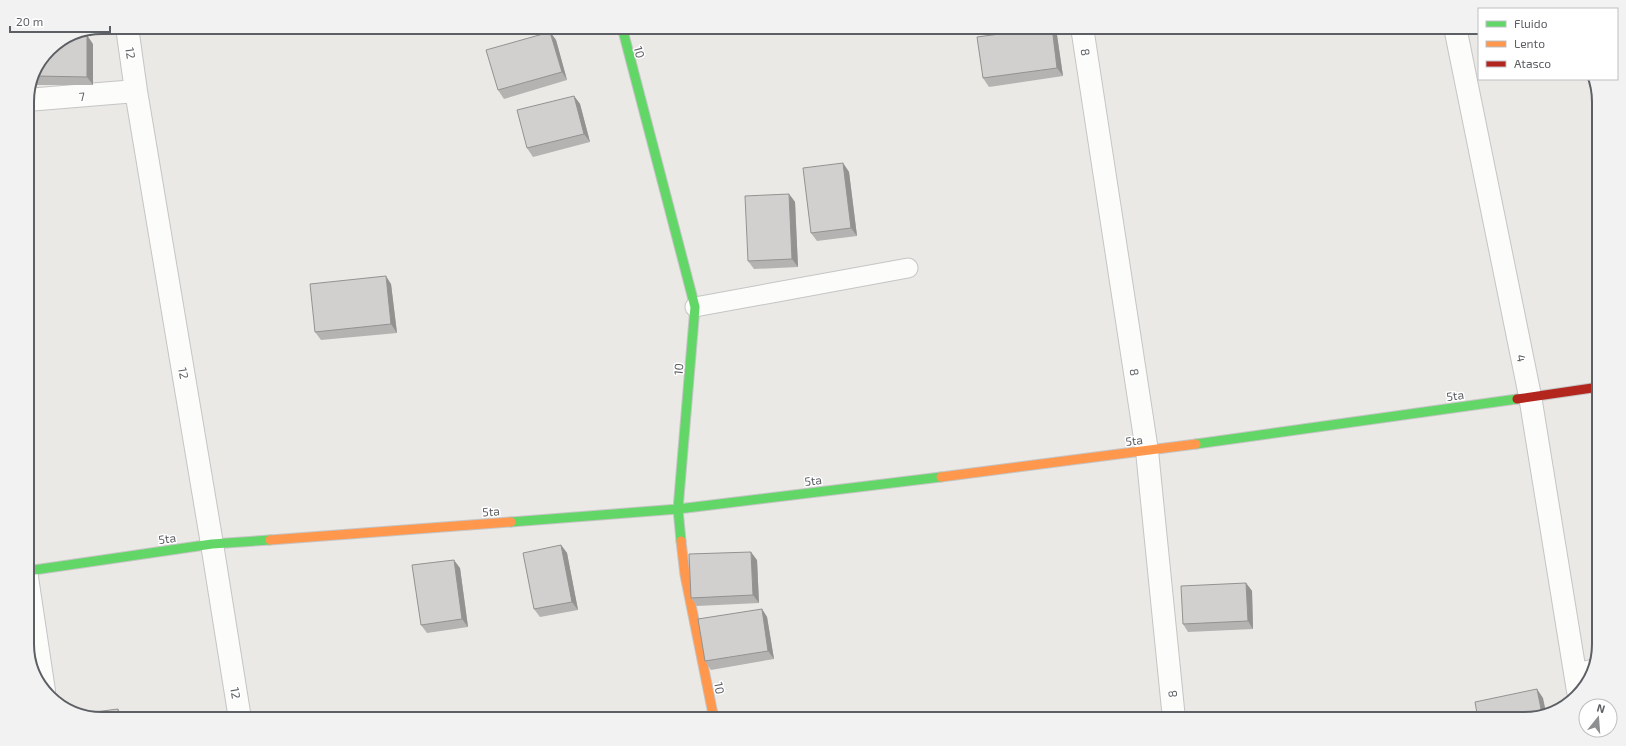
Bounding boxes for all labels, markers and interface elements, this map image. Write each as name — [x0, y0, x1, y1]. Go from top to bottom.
scale bar — [10, 8, 110, 34]
legend — [1478, 8, 1618, 80]
text: 20 m — [16, 14, 43, 28]
text: Fluido — [1514, 16, 1548, 30]
text: Lento — [1514, 36, 1545, 50]
street label: 10 — [632, 44, 648, 60]
street label: 12 — [123, 46, 139, 60]
street label: 8 — [1079, 47, 1093, 57]
text: Atasco — [1514, 56, 1551, 70]
street label: 7 — [78, 89, 86, 103]
street label: 4 — [1514, 353, 1530, 363]
street label: 10 — [671, 362, 685, 376]
street label: 12 — [176, 366, 192, 380]
street label: 8 — [1128, 367, 1142, 377]
street label: 5ta — [1445, 387, 1465, 403]
street label: 5ta — [1124, 432, 1144, 448]
street label: 5ta — [803, 472, 823, 488]
street label: 5ta — [482, 503, 500, 519]
street label: 5ta — [157, 530, 177, 546]
street label: 10 — [712, 681, 728, 695]
street label: 12 — [228, 686, 244, 700]
street label: 8 — [1165, 690, 1179, 698]
north arrow — [1578, 698, 1618, 738]
text: N — [1595, 701, 1607, 715]

